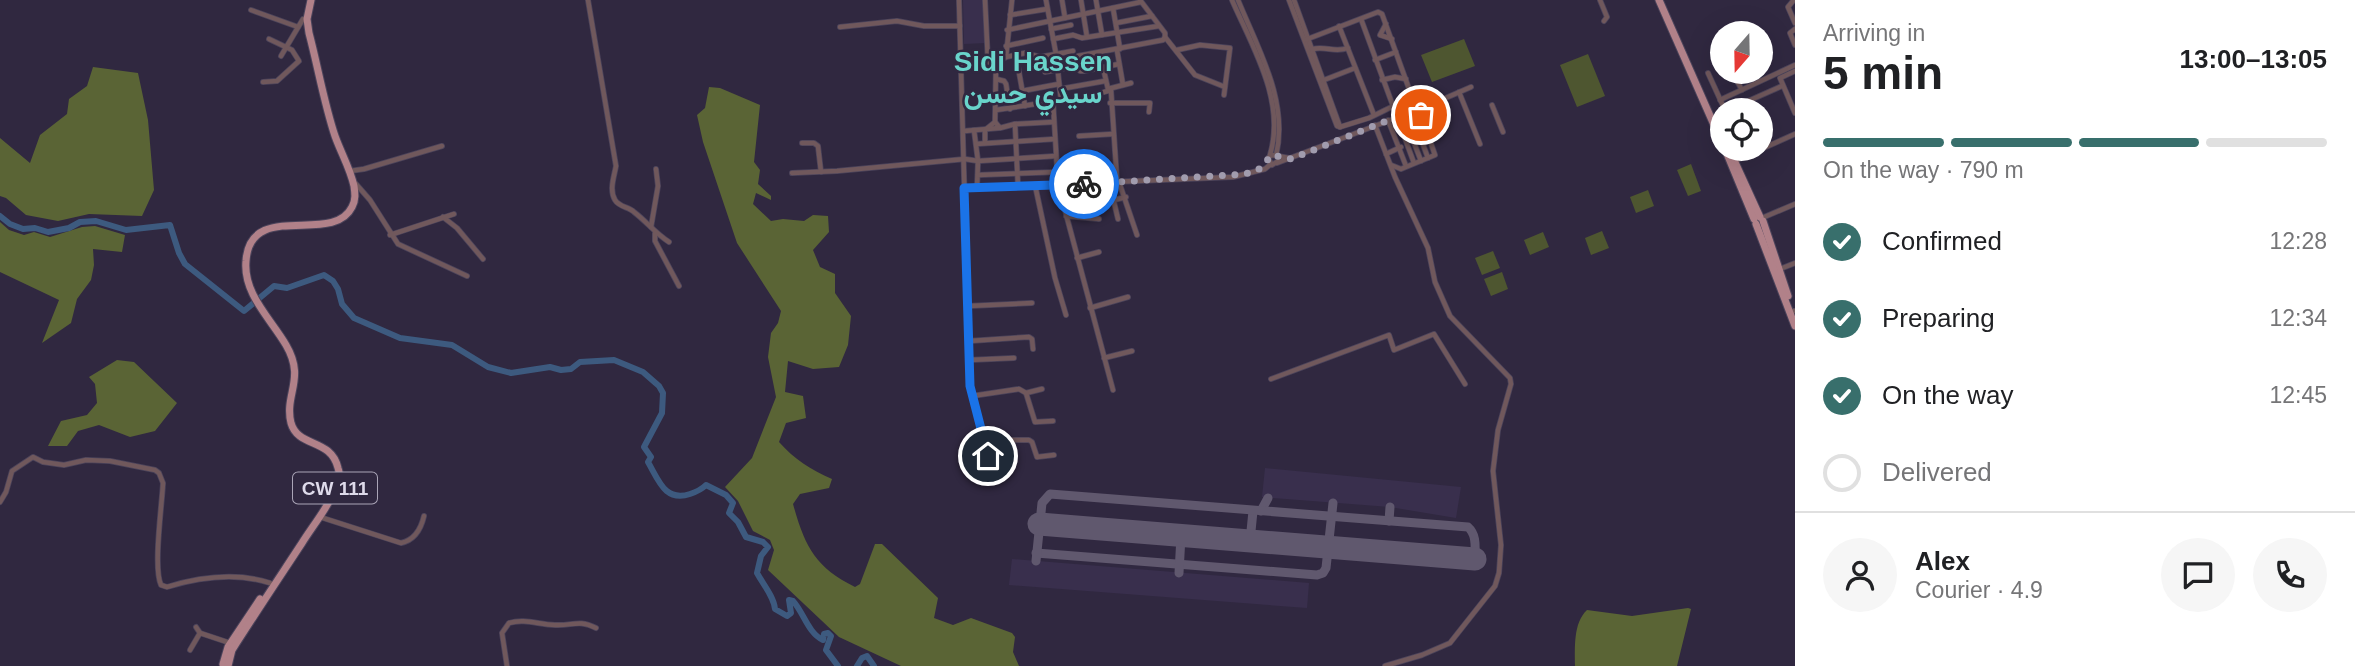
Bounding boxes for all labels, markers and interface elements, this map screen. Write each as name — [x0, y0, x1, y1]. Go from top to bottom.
text: Arriving in — [1823, 20, 1925, 46]
north arrow — [1710, 21, 1773, 84]
map controls — [1710, 21, 1773, 161]
text: 13:00–13:05 — [2180, 44, 2327, 74]
district label: Sidi Hassen سيدي حسن — [954, 46, 1112, 117]
text: 5 min — [1823, 47, 1943, 99]
pin — [1391, 85, 1451, 145]
icon: bag — [1402, 96, 1440, 134]
button: locate — [1710, 98, 1773, 161]
courier — [1049, 149, 1119, 219]
text: On the way · 790 m — [1823, 157, 2024, 183]
icon: bike — [1065, 165, 1103, 203]
icon: check — [1823, 223, 1861, 261]
text: Confirmed — [1882, 226, 2002, 256]
text: 12:28 — [2269, 228, 2327, 254]
icon: check — [1823, 300, 1861, 338]
text: Preparing — [1882, 303, 1995, 333]
text: 12:34 — [2269, 305, 2327, 331]
icon: check — [1823, 377, 1861, 415]
text: On the way — [1882, 380, 2014, 410]
text: 12:45 — [2269, 382, 2327, 408]
pin — [958, 426, 1018, 486]
icon: home — [969, 437, 1007, 475]
text: Delivered — [1882, 457, 1992, 487]
road number: CW 111 — [293, 472, 377, 503]
button: person — [1823, 538, 1897, 612]
button: chat — [2161, 538, 2235, 612]
button: phone — [2253, 538, 2327, 612]
text: Alex — [1915, 546, 1970, 576]
text: Courier · 4.9 — [1915, 577, 2043, 603]

